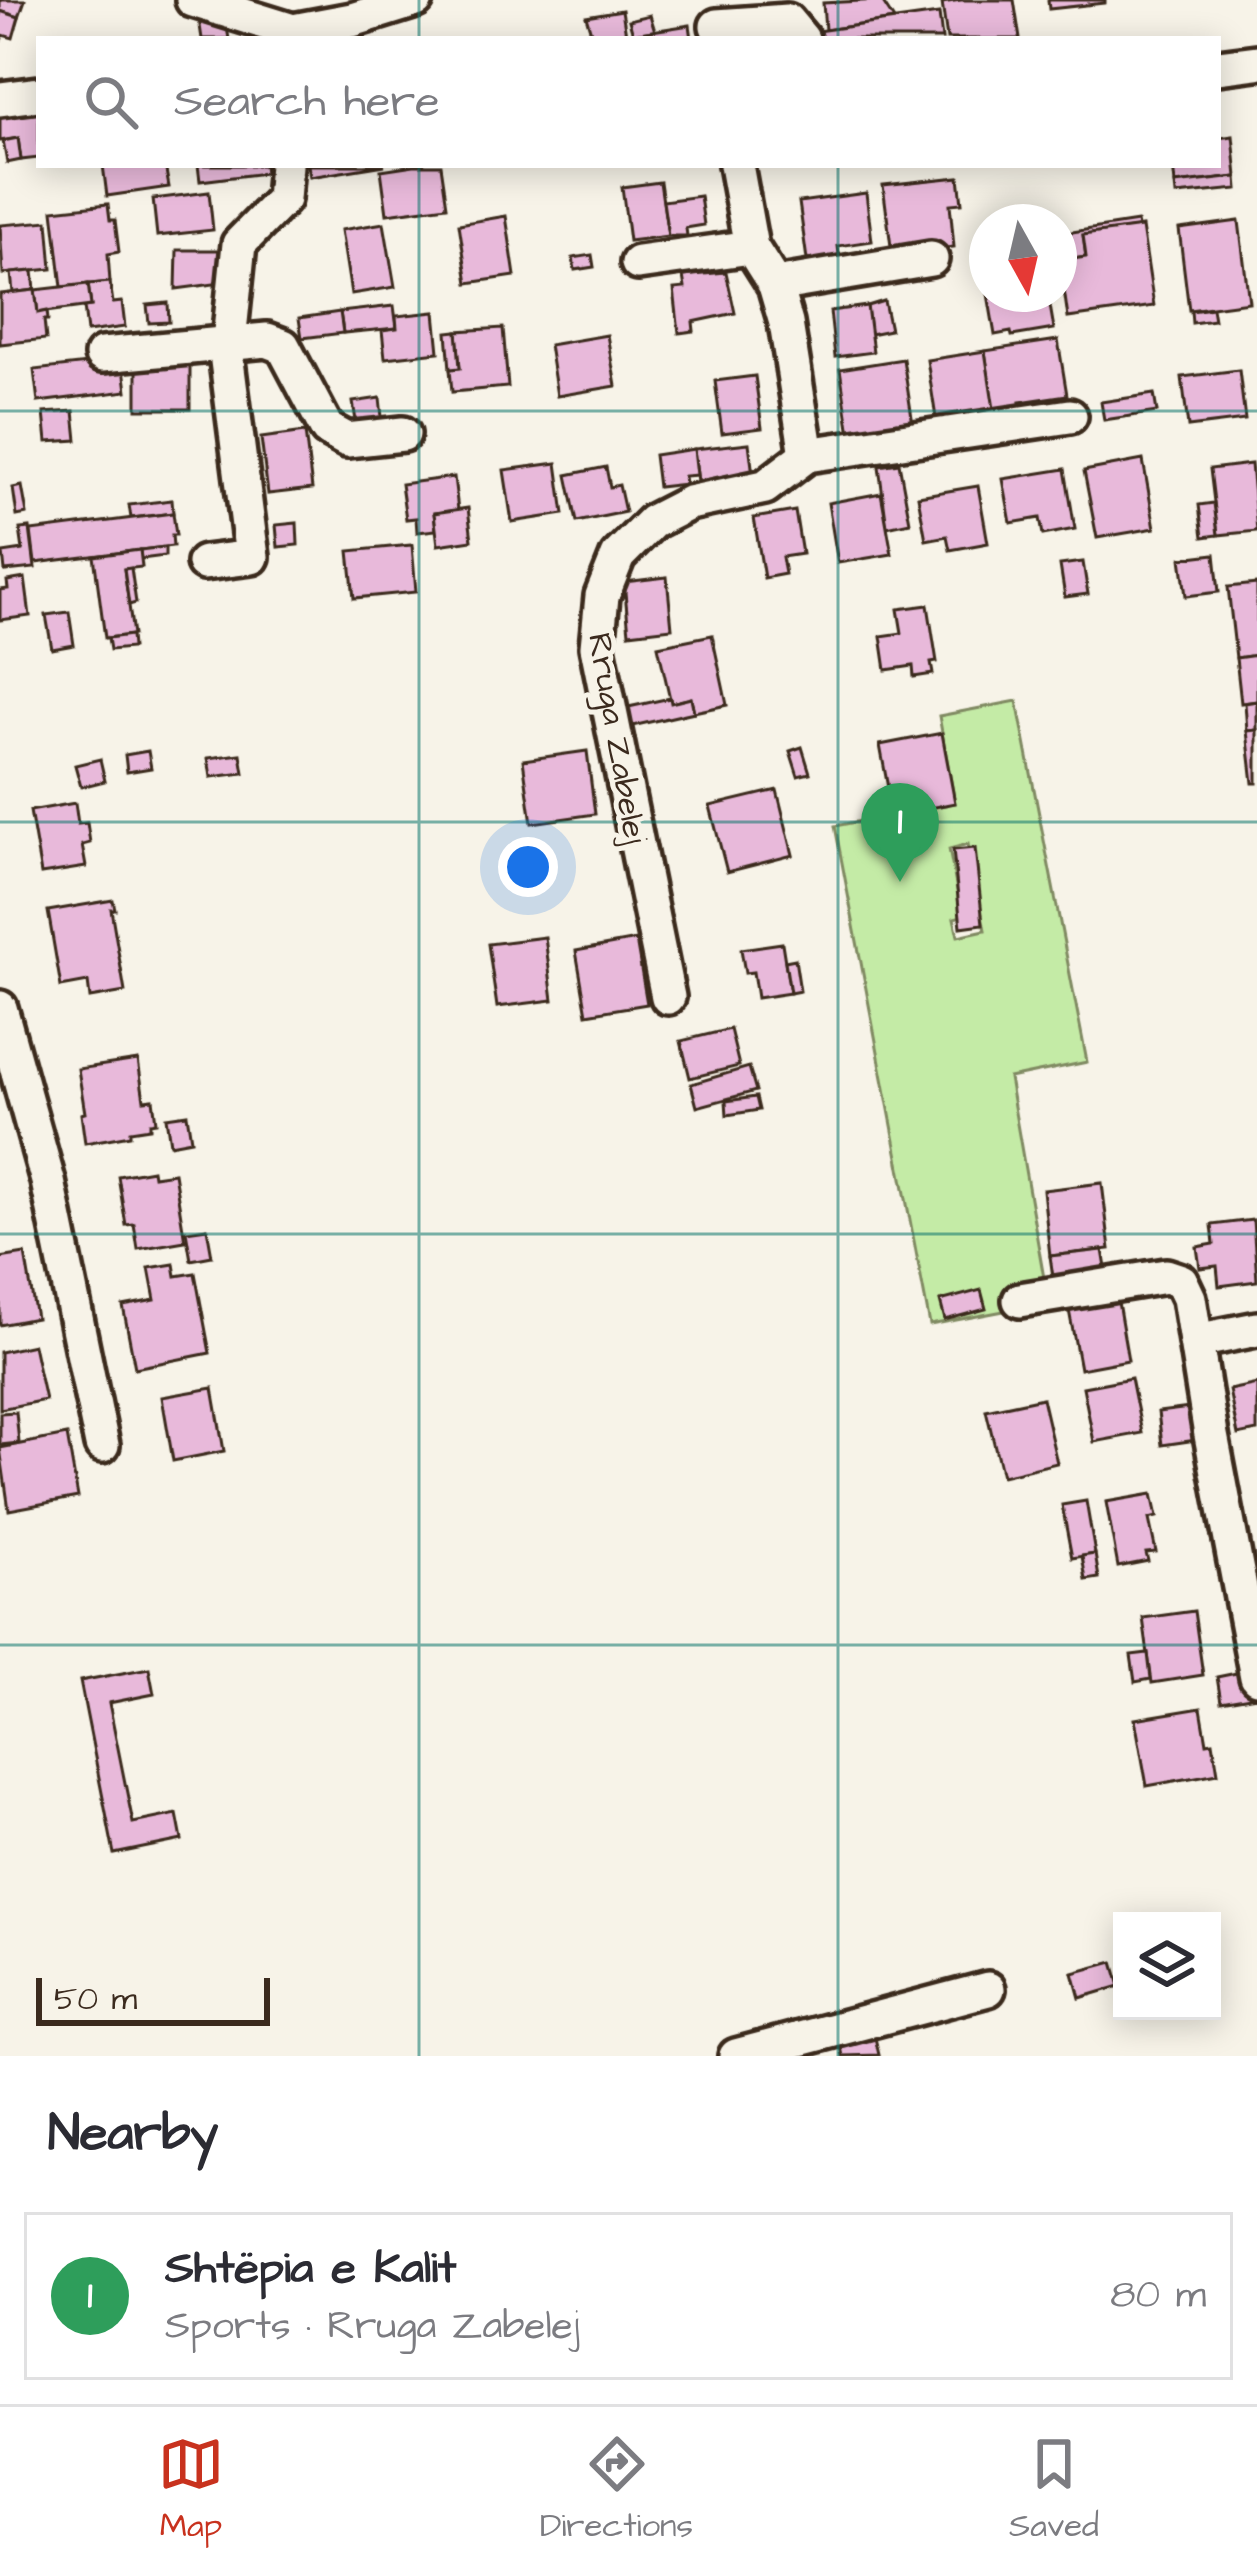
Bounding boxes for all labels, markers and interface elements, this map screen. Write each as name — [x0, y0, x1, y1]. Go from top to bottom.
search box — [36, 36, 1221, 168]
icon: search — [78, 69, 144, 135]
text: Search here — [174, 71, 440, 133]
north arrow — [969, 204, 1077, 312]
street label: Rruga Zabelej — [574, 629, 658, 848]
pin: 1 — [861, 783, 939, 882]
your location — [498, 837, 558, 897]
map controls — [1113, 1912, 1221, 2020]
button: layers — [1113, 1912, 1221, 2020]
scale bar — [36, 1972, 270, 2025]
text: 50 m — [54, 1976, 137, 2022]
text: Nearby — [48, 2099, 218, 2170]
text: Shtëpia e Kalit — [165, 2238, 456, 2300]
text: 1 — [88, 2269, 93, 2323]
text: 80 m — [1110, 2269, 1206, 2323]
text: Sports · Rruga Zabelej — [165, 2300, 580, 2354]
tab: Map — [158, 2431, 224, 2549]
tab: Directions — [540, 2431, 693, 2549]
tab: Saved — [1009, 2431, 1099, 2549]

